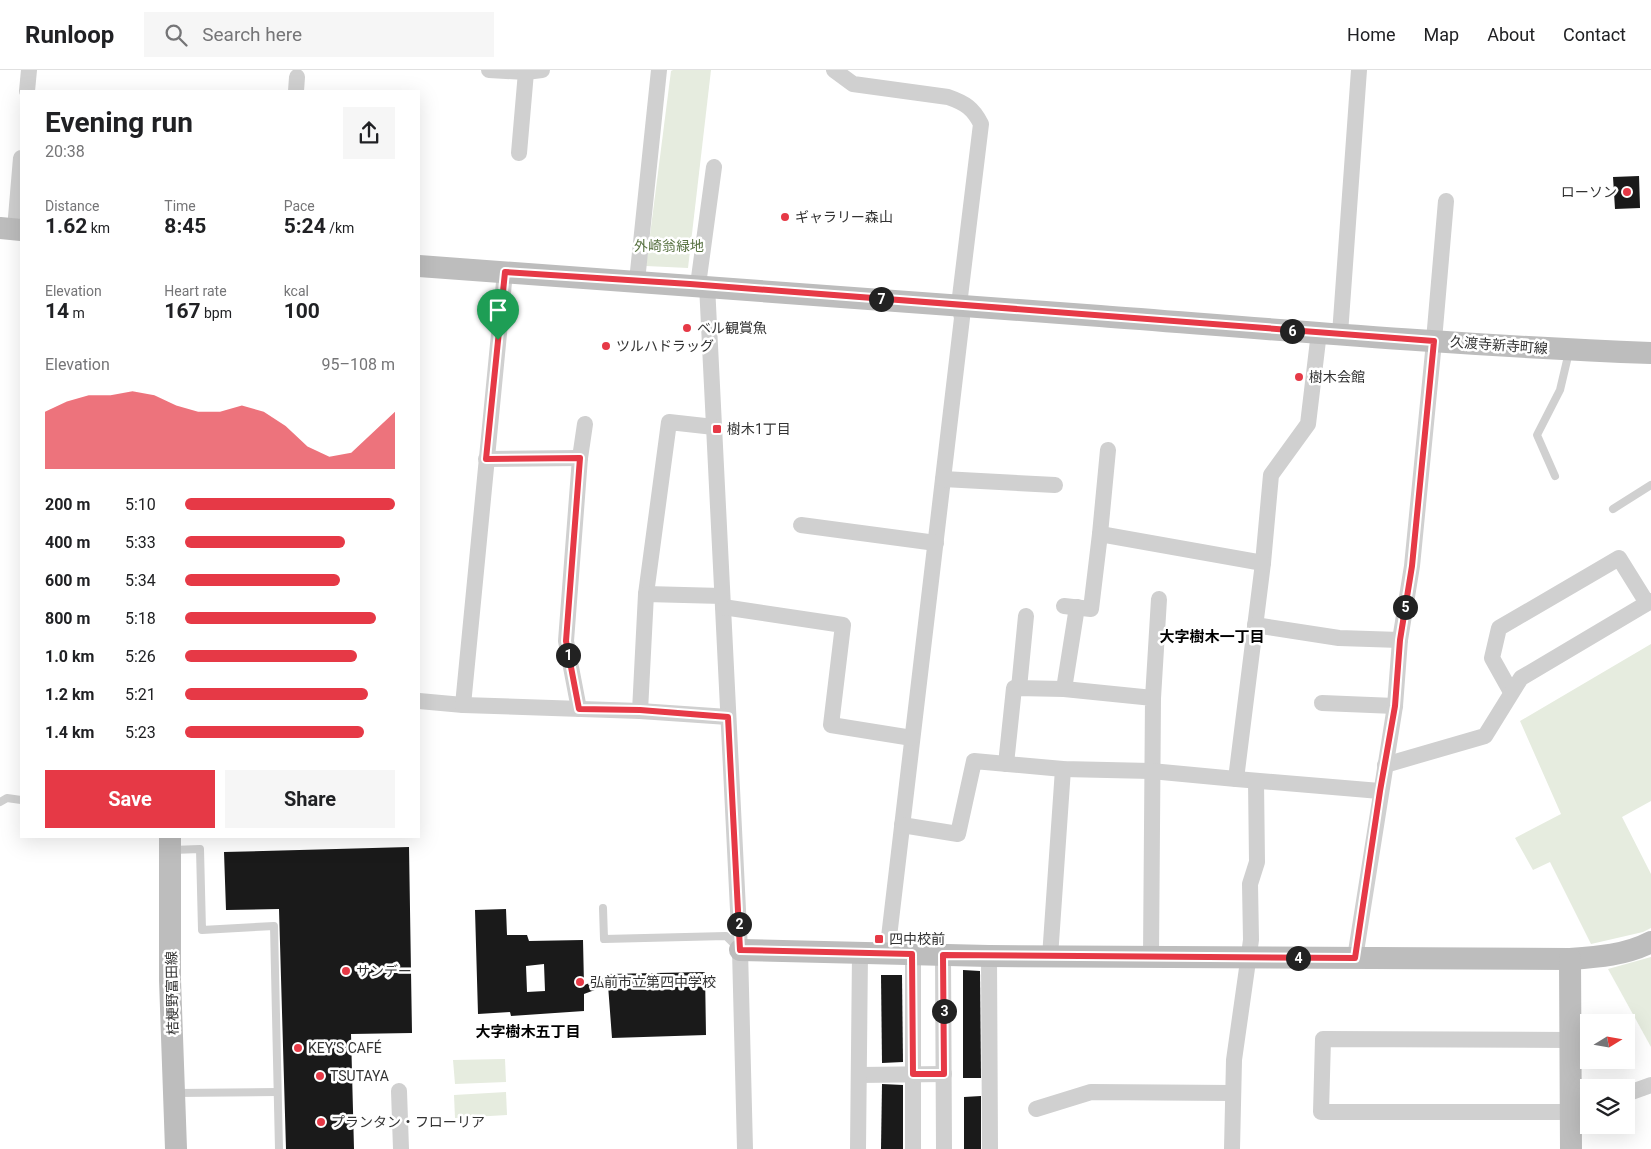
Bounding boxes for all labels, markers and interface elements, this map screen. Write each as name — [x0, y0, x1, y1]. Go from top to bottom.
search box — [144, 12, 494, 57]
text: Runloop — [25, 21, 114, 49]
icon: search — [162, 21, 190, 49]
text: Search here — [202, 23, 302, 46]
text: Home — [1347, 24, 1396, 45]
text: Map — [1424, 24, 1459, 45]
text: About — [1487, 24, 1535, 45]
text: Contact — [1563, 24, 1626, 45]
text: Evening run — [45, 106, 193, 139]
button: share — [343, 107, 395, 159]
text: 20:38 — [45, 142, 85, 161]
place label: ローソン — [1561, 184, 1617, 200]
marker: ローソン — [1621, 186, 1633, 198]
text: Distance — [45, 198, 100, 214]
text: Time — [164, 198, 196, 214]
text: Pace — [284, 198, 315, 214]
place label: ギャラリー森山 — [795, 209, 893, 225]
marker: ギャラリー森山 — [779, 211, 791, 223]
text: 1.62 — [45, 214, 87, 238]
text: 8:45 — [164, 214, 206, 238]
text: 5:24 — [284, 214, 326, 238]
text: km — [87, 220, 110, 236]
text: /km — [326, 220, 354, 236]
park label: 外崎翁緑地 — [634, 238, 704, 254]
text: Elevation — [45, 283, 102, 299]
text: Heart rate — [164, 283, 227, 299]
text: kcal — [284, 283, 309, 299]
pin: 7 — [868, 286, 894, 312]
pin — [477, 289, 519, 340]
text: 7 — [877, 291, 886, 307]
icon: arrive — [484, 296, 512, 324]
text: 14 — [45, 299, 69, 323]
text: 167 — [164, 299, 200, 323]
text: 100 — [284, 299, 320, 323]
text: m — [69, 305, 85, 321]
text: bpm — [200, 305, 232, 321]
pin: 6 — [1280, 318, 1304, 344]
place label: ベル観賞魚 — [697, 320, 767, 336]
marker: ベル観賞魚 — [681, 322, 693, 334]
text: 6 — [1288, 323, 1297, 339]
street label: 久渡寺新寺町線 — [1450, 334, 1548, 356]
place label: ツルハドラッグ — [616, 338, 714, 354]
marker: ツルハドラッグ — [600, 340, 612, 352]
text: Elevation — [45, 355, 110, 374]
text: 95–108 m — [322, 355, 395, 374]
place label: 樹木会館 — [1309, 369, 1365, 385]
marker: 樹木会館 — [1293, 371, 1305, 383]
place label: 樹木1丁目 — [727, 421, 791, 437]
marker: 樹木1丁目 — [711, 423, 723, 435]
text: 200 m — [45, 495, 90, 514]
text: 5:10 — [125, 495, 156, 514]
text: 400 m — [45, 533, 90, 552]
text: 5:33 — [125, 533, 156, 552]
text: 600 m — [45, 571, 90, 590]
text: 5:34 — [125, 571, 156, 590]
pin: 5 — [1392, 594, 1418, 620]
text: 5 — [1401, 599, 1410, 615]
text: 800 m — [45, 609, 90, 628]
text: 5:18 — [125, 609, 156, 628]
district label: 大字樹木一丁目 — [1159, 628, 1265, 646]
pin: 1 — [556, 642, 580, 668]
text: 1.0 km — [45, 647, 94, 666]
text: 5:26 — [125, 647, 156, 666]
text: 1 — [564, 647, 573, 663]
text: 1.2 km — [45, 685, 94, 704]
text: 5:21 — [125, 685, 156, 704]
text: 1.4 km — [45, 723, 94, 742]
text: 5:23 — [125, 723, 156, 742]
button: Save — [45, 770, 215, 828]
button: Share — [225, 770, 395, 828]
pin: 2 — [726, 912, 752, 936]
text: 2 — [735, 916, 744, 932]
place label: 四中校前 — [889, 931, 945, 947]
marker: 四中校前 — [873, 933, 885, 945]
pin: 4 — [1286, 946, 1310, 970]
text: 4 — [1294, 950, 1303, 966]
street label: 桔梗野富田線 — [163, 951, 181, 1035]
place label: サンデー — [356, 963, 412, 979]
marker: サンデー — [340, 965, 352, 977]
place label: 弘前市立第四中学校 — [590, 974, 716, 990]
marker: 弘前市立第四中学校 — [574, 976, 586, 988]
pin: 3 — [932, 998, 956, 1024]
text: 3 — [940, 1003, 949, 1019]
north arrow — [1580, 1014, 1635, 1069]
map controls — [1580, 1014, 1635, 1134]
district label: 大字樹木五丁目 — [475, 1023, 581, 1041]
place label: KEY’S CAFÉ — [308, 1039, 382, 1056]
marker: KEY’S CAFÉ — [292, 1042, 304, 1054]
place label: TSUTAYA — [330, 1068, 389, 1084]
marker: TSUTAYA — [314, 1070, 326, 1082]
button: layers — [1580, 1079, 1635, 1134]
place label: プランタン・フローリア — [331, 1114, 485, 1130]
marker: プランタン・フローリア — [315, 1116, 327, 1128]

